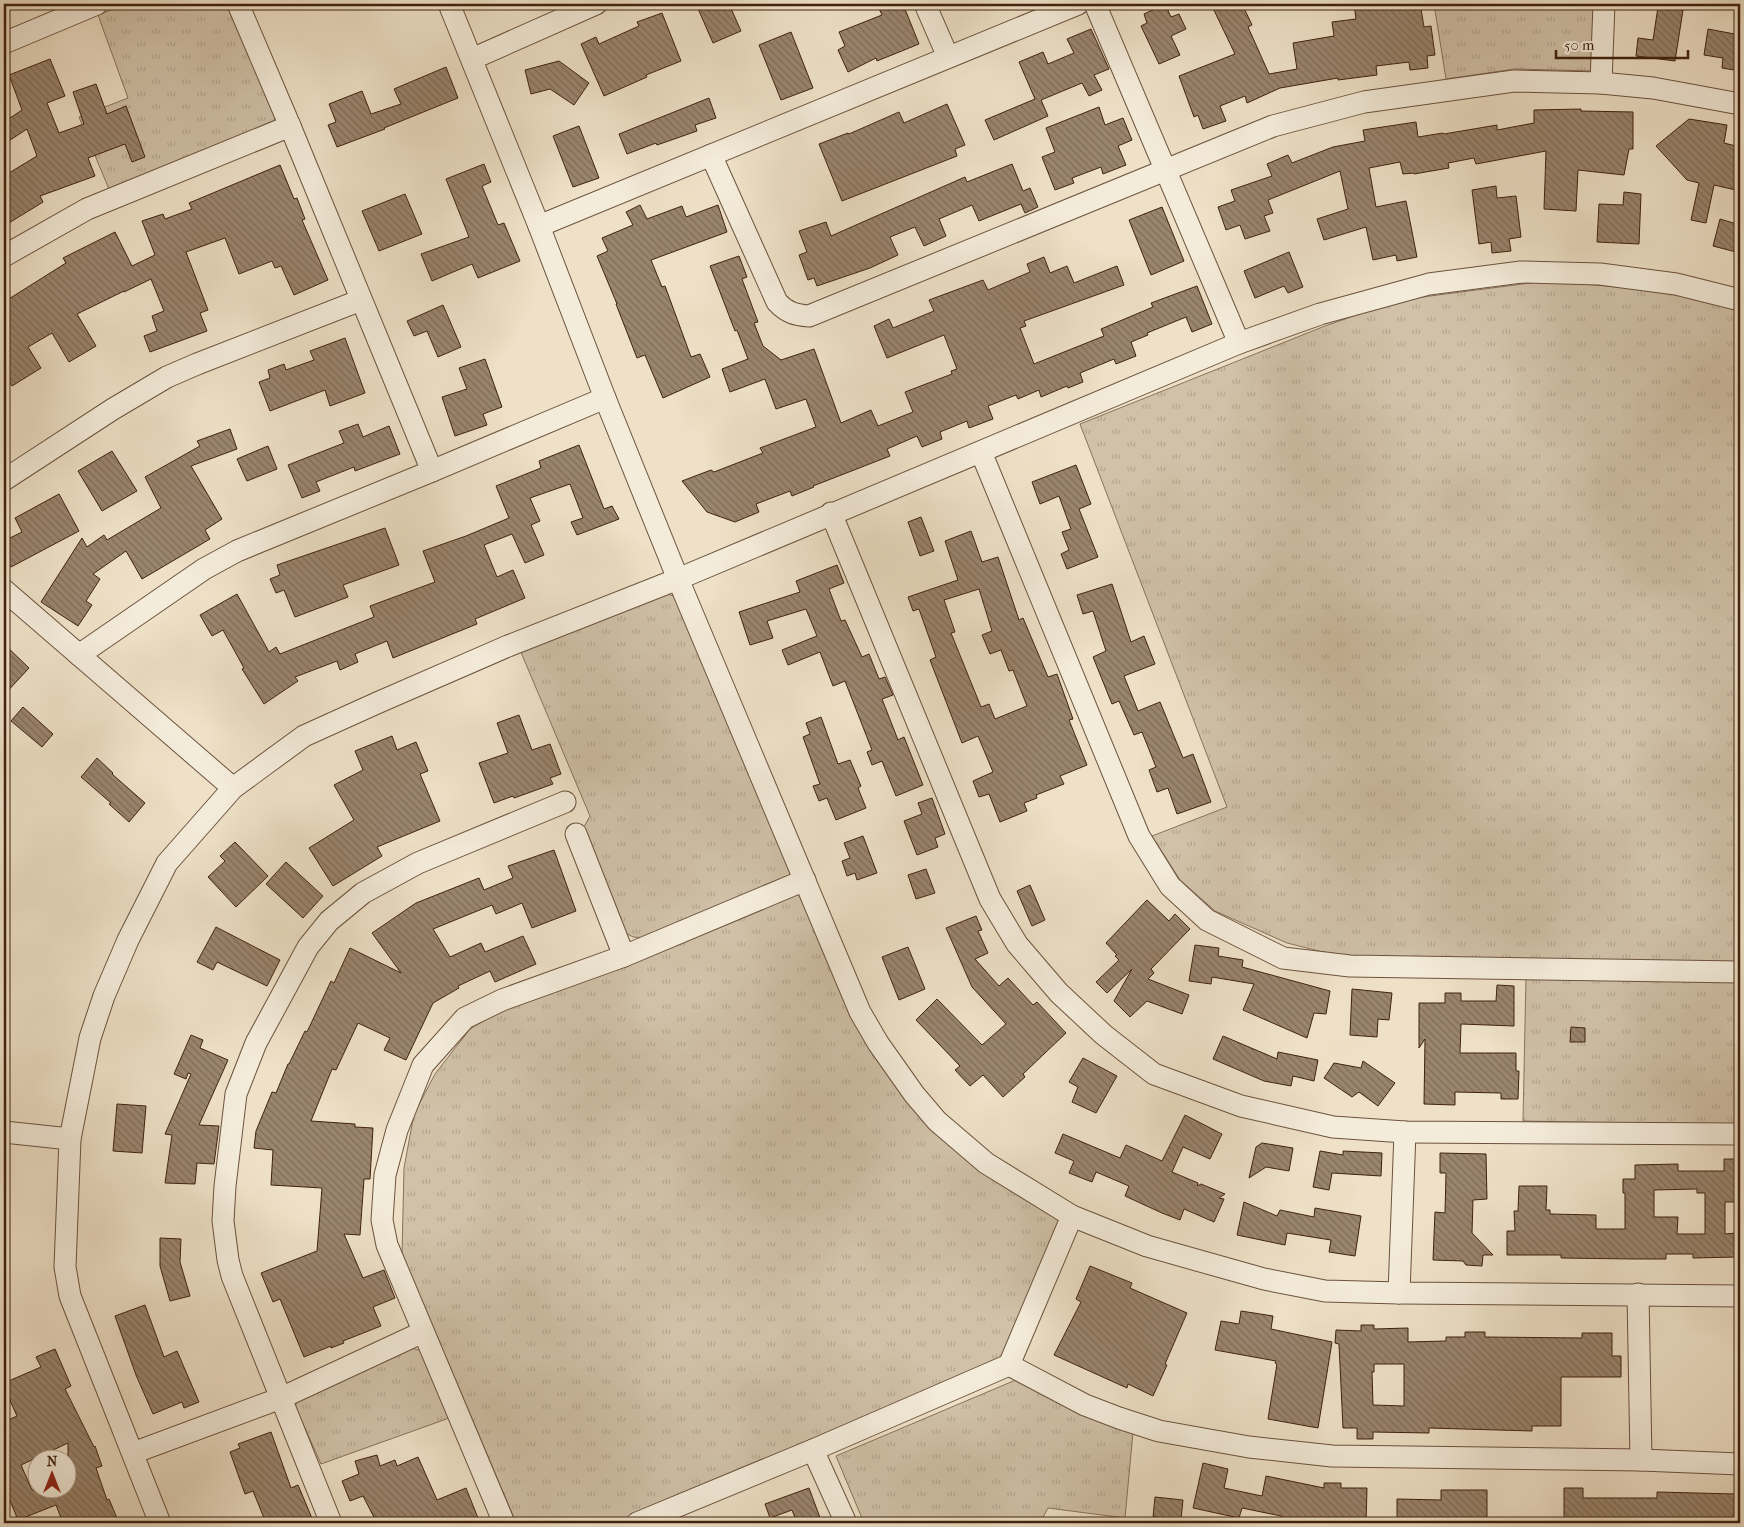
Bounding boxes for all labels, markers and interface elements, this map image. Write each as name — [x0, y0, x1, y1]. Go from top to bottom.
scale bar — [1556, 28, 1689, 60]
text: 50 m — [1564, 36, 1595, 54]
north arrow — [28, 1450, 78, 1500]
text: N — [47, 1453, 58, 1470]

